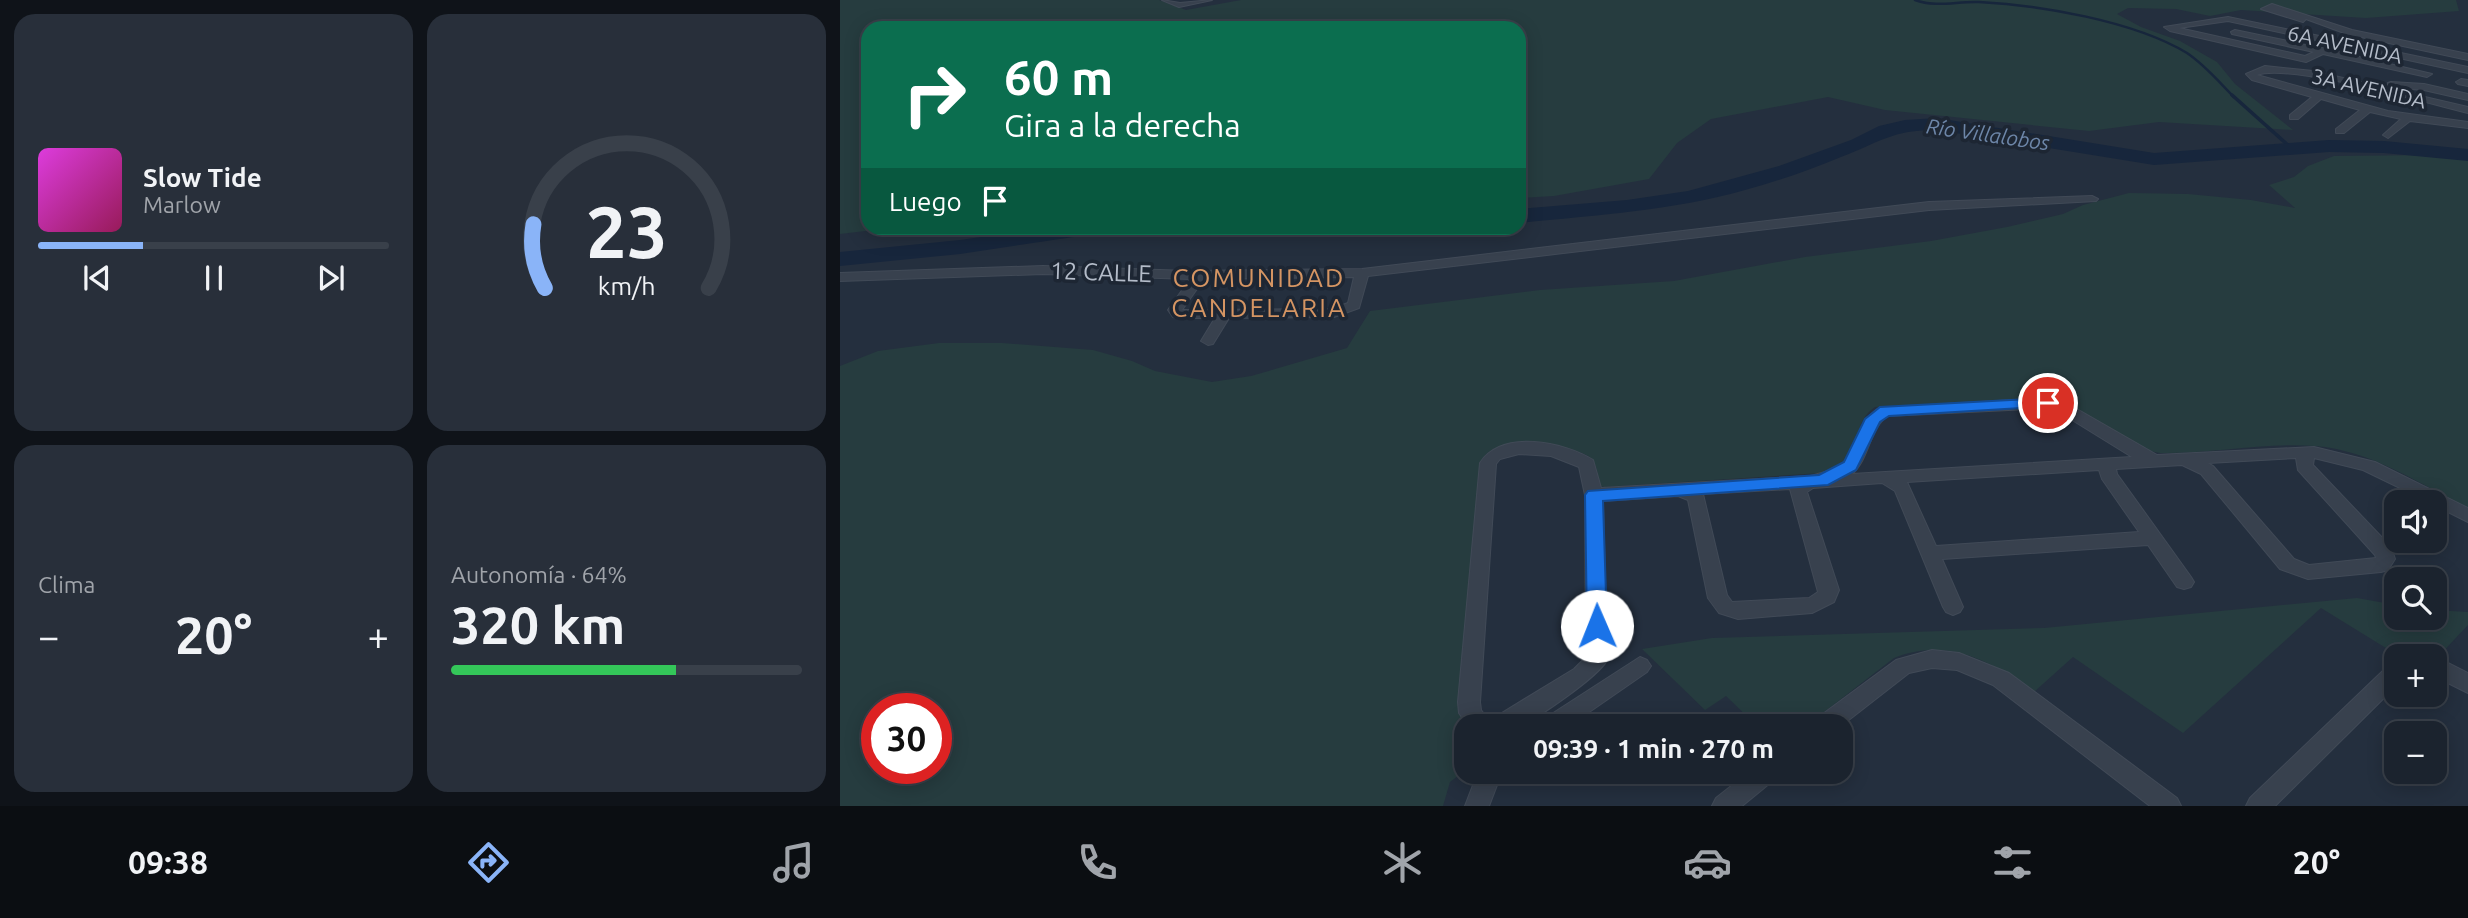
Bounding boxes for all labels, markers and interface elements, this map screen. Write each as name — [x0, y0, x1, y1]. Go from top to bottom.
street label: 6A AVENIDA — [2285, 20, 2405, 68]
icon: right — [889, 49, 980, 140]
text: 60 m — [1004, 49, 1113, 104]
street label: 3A AVENIDA — [2309, 63, 2429, 113]
text: Gira a la derecha — [1004, 107, 1241, 143]
water label: Río Villalobos — [1925, 113, 2051, 155]
text: Slow Tide — [143, 163, 262, 192]
icon: arrive — [976, 182, 1014, 220]
text: Luego — [889, 187, 962, 216]
text: 23 — [585, 191, 668, 273]
text: Marlow — [143, 192, 221, 217]
street label: 12 CALLE — [1050, 257, 1152, 287]
icon: previous — [78, 259, 116, 297]
icon: pause — [195, 259, 233, 297]
icon: next — [312, 259, 350, 297]
district label: COMUNIDAD CANDELARIA — [1171, 263, 1347, 322]
text: km/h — [598, 272, 655, 300]
pin — [2018, 373, 2078, 433]
icon: arrive — [2029, 384, 2067, 422]
map controls — [2384, 490, 2447, 784]
button: sound — [2384, 490, 2447, 553]
text: Autonomía · 64% — [451, 562, 627, 587]
button: search — [2384, 567, 2447, 630]
text: Clima — [38, 572, 95, 597]
position arrow — [1560, 589, 1634, 663]
text: 320 km — [451, 596, 625, 654]
text: 20° — [175, 606, 252, 664]
text: − — [38, 615, 59, 657]
text: + — [368, 615, 389, 657]
button: + — [2384, 644, 2447, 707]
speed limit sign: 30 — [861, 693, 952, 784]
button: − — [2384, 721, 2447, 784]
text: 09:39 · 1 min · 270 m — [1533, 734, 1774, 763]
icon: directions — [464, 838, 513, 887]
icon: music — [769, 838, 818, 887]
icon: phone — [1073, 838, 1122, 887]
icon: climate — [1378, 838, 1427, 887]
icon: car — [1683, 838, 1732, 887]
icon: filters — [1988, 838, 2037, 887]
text: 09:38 — [128, 844, 208, 880]
text: 20° — [2293, 844, 2340, 880]

